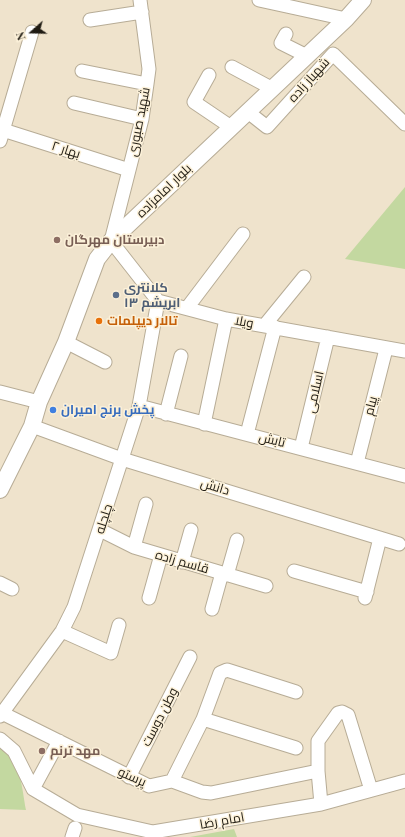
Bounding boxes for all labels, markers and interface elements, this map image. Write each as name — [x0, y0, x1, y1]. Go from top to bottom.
north arrow — [12, 12, 52, 52]
text: N — [12, 30, 29, 43]
street label: شهباز زاده — [285, 55, 333, 105]
street label: شهید صبوری — [125, 86, 153, 158]
street label: بهار ۲ — [50, 138, 82, 162]
street label: بلوار امامزاده — [133, 161, 195, 221]
place label: دبیرستان مهرگان — [65, 232, 164, 248]
marker: دبیرستان مهرگان — [52, 235, 62, 245]
place label: کلانتری ۱۳ ابریشم — [124, 280, 180, 311]
marker: کلانتری ۱۳ ابریشم — [111, 290, 121, 300]
place label: تالار دیپلمات — [107, 313, 177, 329]
street label: ویلا — [233, 313, 255, 331]
marker: تالار دیپلمات — [94, 316, 104, 326]
street label: اسلامی — [303, 369, 327, 415]
street label: پیام — [361, 395, 381, 417]
place label: پخش برنج امیران — [61, 402, 154, 418]
marker: پخش برنج امیران — [48, 405, 58, 415]
street label: تابش — [257, 429, 287, 451]
street label: دانش — [199, 475, 231, 499]
street label: چلچله — [92, 502, 116, 536]
street label: قاسم‌ زاده — [153, 547, 211, 577]
street label: وطن دوست — [139, 685, 181, 749]
place label: مهد ترنم — [50, 743, 100, 759]
marker: مهد ترنم — [37, 746, 47, 756]
street label: پرستو — [115, 764, 149, 790]
street label: امام رضا — [199, 809, 245, 833]

